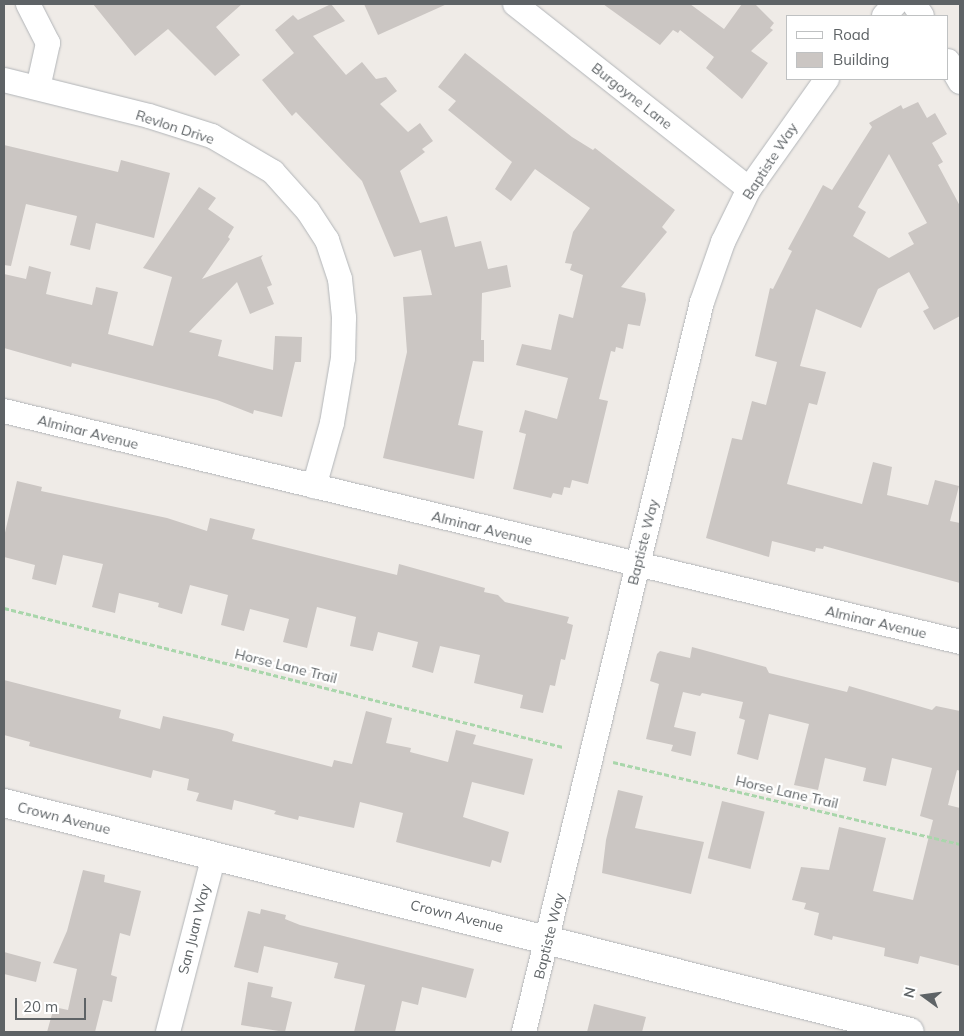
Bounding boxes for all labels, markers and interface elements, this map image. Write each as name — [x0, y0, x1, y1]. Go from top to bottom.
legend — [786, 15, 949, 80]
text: Road — [833, 25, 870, 44]
text: Building — [833, 50, 889, 69]
street label: Burgoyne Lane — [588, 59, 676, 133]
street label: Revlon Drive — [134, 106, 216, 148]
street label: Baptiste Way — [739, 120, 801, 202]
street label: Alminar Avenue — [36, 411, 140, 453]
street label: Baptiste Way — [624, 497, 662, 587]
street label: Alminar Avenue — [430, 507, 534, 549]
street label: Alminar Avenue — [824, 602, 928, 642]
street label: Horse Lane Trail — [233, 645, 339, 687]
street label: Horse Lane Trail — [734, 772, 840, 812]
street label: Crown Avenue — [16, 798, 112, 838]
street label: San Juan Way — [175, 882, 213, 976]
street label: Baptiste Way — [530, 891, 568, 981]
street label: Crown Avenue — [409, 896, 505, 936]
north arrow — [899, 971, 949, 1021]
text: N — [899, 985, 919, 1000]
scale bar — [18, 988, 89, 1020]
text: 20 m — [23, 997, 58, 1016]

